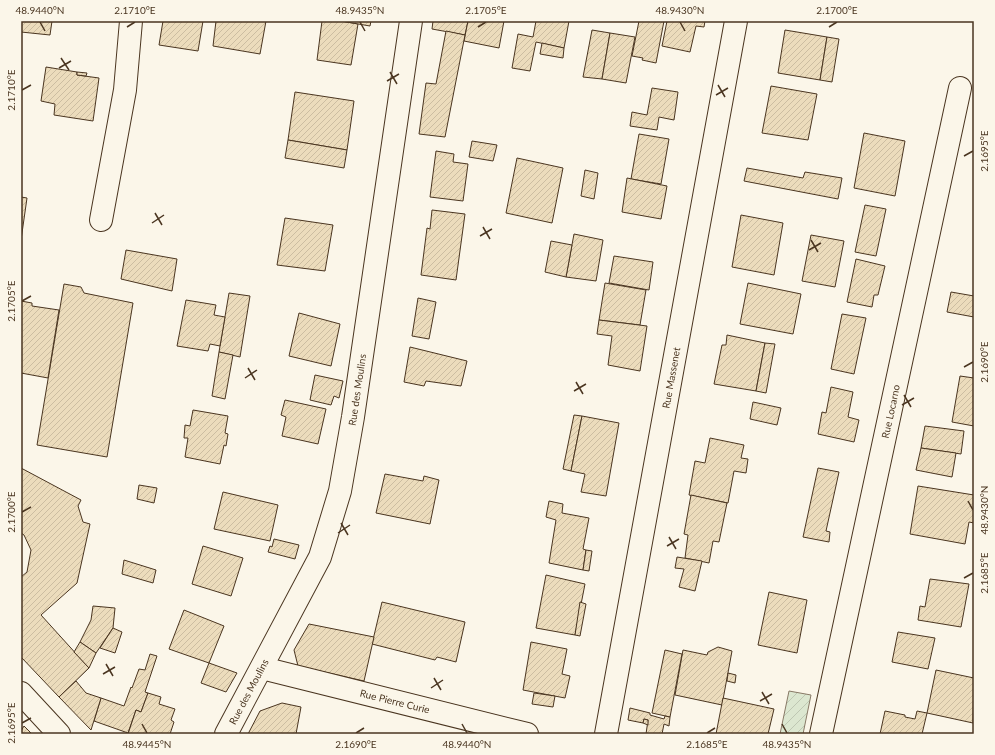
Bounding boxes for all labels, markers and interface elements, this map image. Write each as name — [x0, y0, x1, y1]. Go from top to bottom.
text: 48.9440°N — [16, 4, 64, 16]
text: 2.1710°E — [114, 4, 156, 16]
text: 48.9435°N — [336, 4, 384, 16]
text: 2.1705°E — [465, 4, 507, 16]
text: 48.9430°N — [656, 4, 704, 16]
text: 2.1700°E — [816, 4, 858, 16]
text: 2.1710°E — [5, 69, 17, 111]
text: 2.1695°E — [978, 130, 990, 172]
text: 2.1705°E — [5, 280, 17, 322]
text: 2.1690°E — [978, 341, 990, 383]
street label: Rue Massenet — [659, 346, 682, 409]
street label: Rue des Moulins — [346, 353, 368, 427]
street label: Rue Locarno — [879, 383, 902, 439]
text: 48.9430°N — [978, 486, 990, 534]
text: 2.1700°E — [5, 491, 17, 533]
text: 2.1685°E — [978, 552, 990, 594]
street label: Rue des Moulins — [226, 657, 271, 726]
street label: Rue Pierre Curie — [359, 687, 431, 716]
text: 2.1695°E — [5, 702, 17, 744]
text: 48.9445°N — [123, 738, 171, 750]
text: 2.1690°E — [335, 738, 377, 750]
text: 48.9440°N — [443, 738, 491, 750]
text: 2.1685°E — [686, 738, 728, 750]
text: 48.9435°N — [763, 738, 811, 750]

